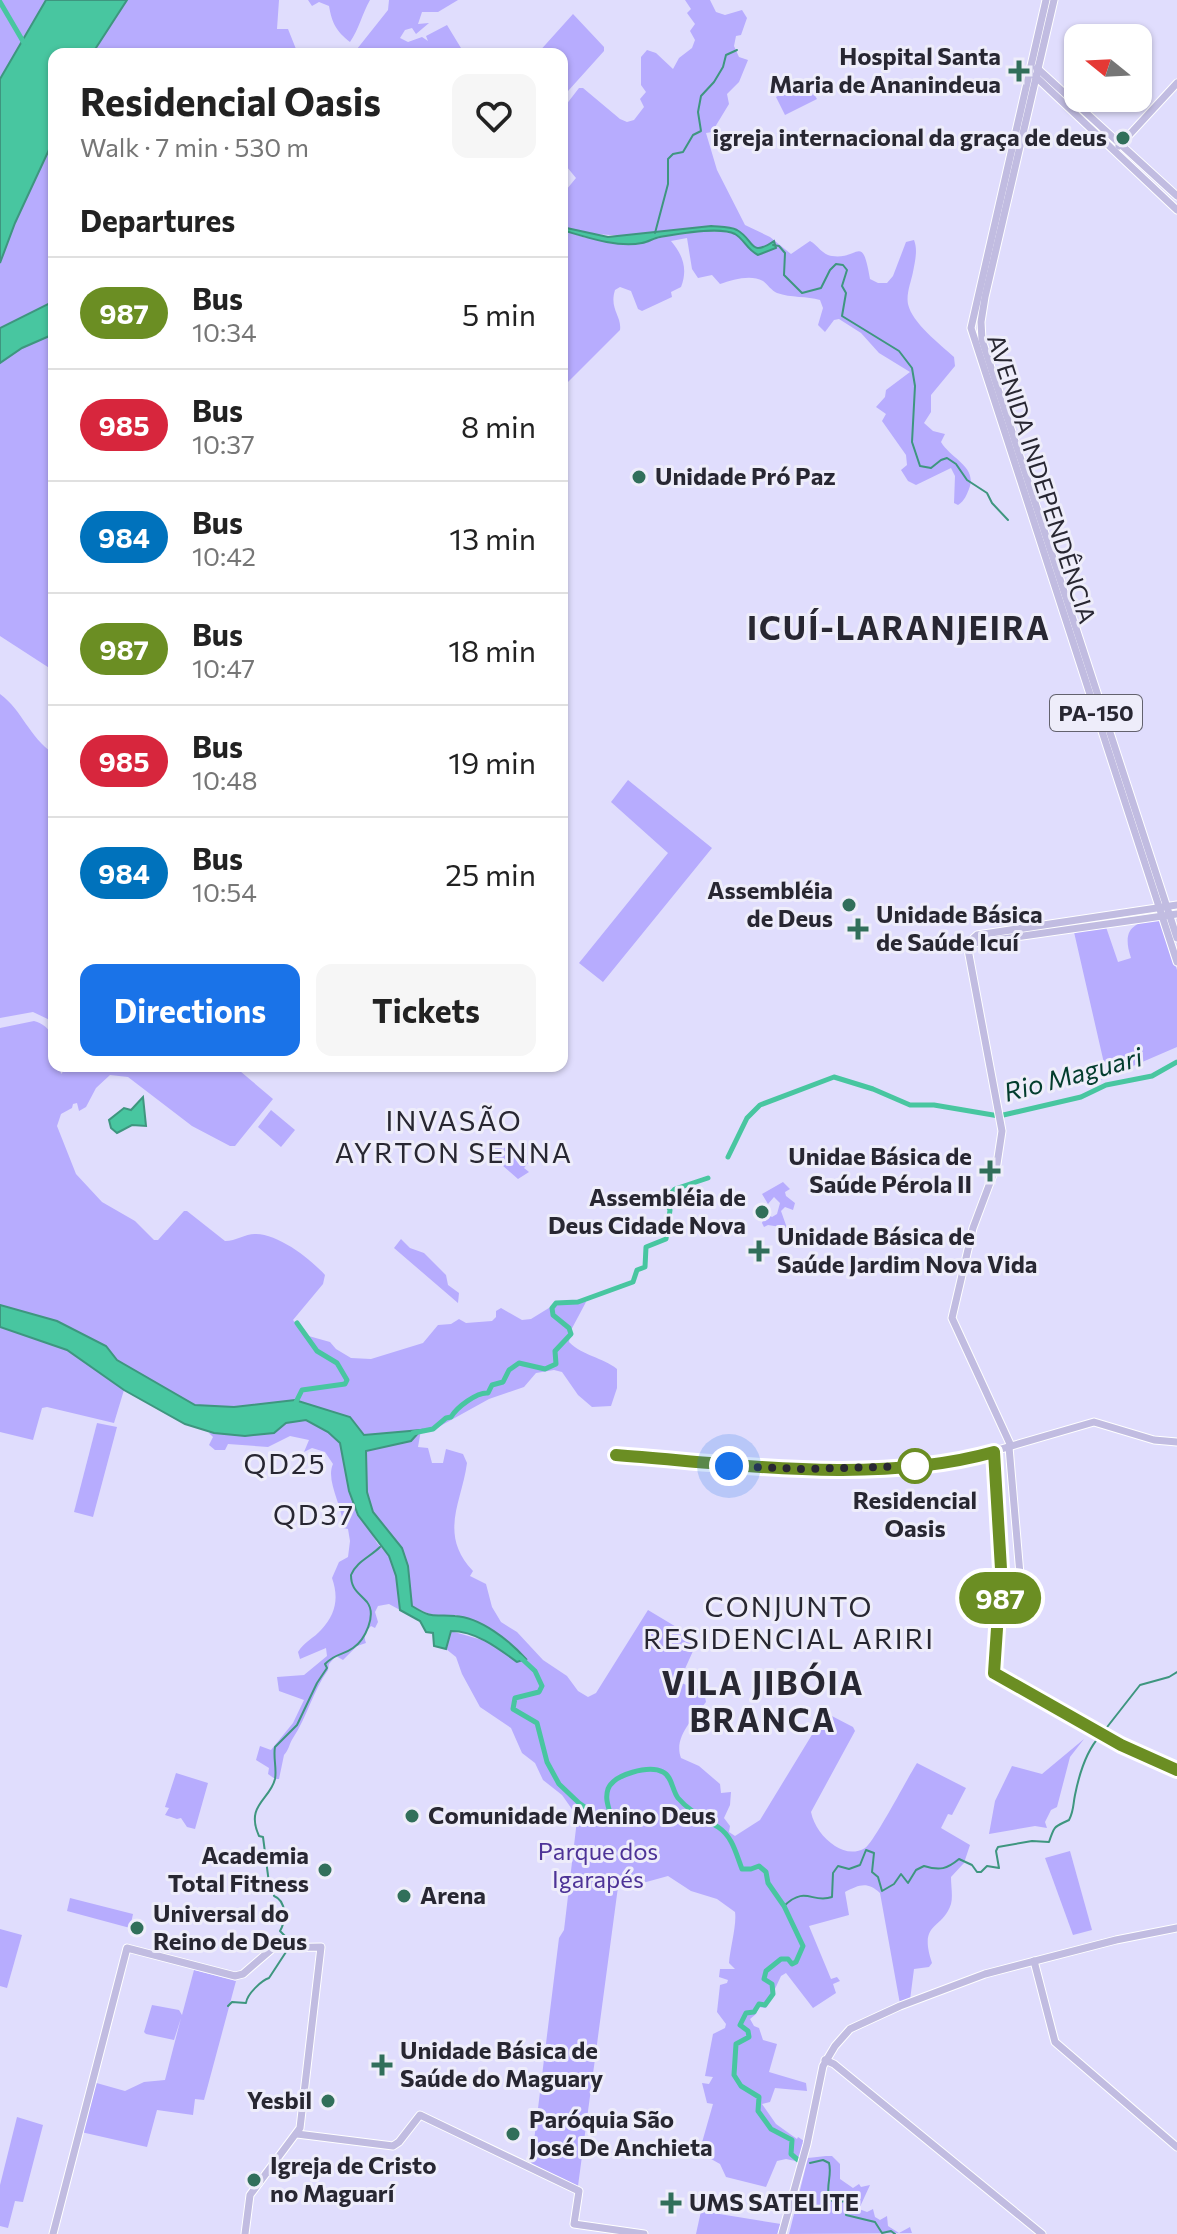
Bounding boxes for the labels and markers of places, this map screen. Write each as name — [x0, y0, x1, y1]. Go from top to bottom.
place label: Hospital Santa Maria de Ananindeua — [769, 41, 1001, 98]
marker: Hospital Santa Maria de Ananindeua — [1008, 60, 1030, 82]
place label: igreja internacional da graça de deus — [713, 122, 1107, 151]
marker: igreja internacional da graça de deus — [1114, 129, 1132, 147]
place label: Unidade Pró Paz — [655, 461, 836, 490]
marker: Unidade Pró Paz — [630, 468, 648, 486]
place label: Assembléia de Deus — [707, 875, 833, 932]
marker: Assembléia de Deus — [840, 896, 858, 914]
place label: Unidade Básica de Saúde Icuí — [876, 899, 1043, 956]
marker: Unidade Básica de Saúde Icuí — [847, 918, 869, 940]
place label: Unidae Básica de Saúde Pérola II — [788, 1141, 972, 1198]
marker: Unidae Básica de Saúde Pérola II — [979, 1160, 1001, 1182]
place label: Assembléia de Deus Cidade Nova — [548, 1182, 746, 1239]
marker: Assembléia de Deus Cidade Nova — [753, 1203, 771, 1221]
place label: Unidade Básica de Saúde Jardim Nova Vida — [777, 1221, 1037, 1278]
marker: Unidade Básica de Saúde Jardim Nova Vida — [748, 1240, 770, 1262]
marker: Residencial Oasis — [898, 1449, 932, 1483]
place label: Residencial Oasis — [853, 1485, 977, 1542]
place label: Comunidade Menino Deus — [428, 1800, 716, 1829]
marker: Comunidade Menino Deus — [403, 1807, 421, 1825]
place label: Academia Total Fitness — [168, 1840, 309, 1897]
marker: Academia Total Fitness — [316, 1861, 334, 1879]
place label: Arena — [420, 1880, 486, 1909]
marker: Arena — [395, 1887, 413, 1905]
place label: Universal do Reino de Deus — [153, 1898, 307, 1955]
marker: Universal do Reino de Deus — [128, 1919, 146, 1937]
place label: Unidade Básica de Saúde do Maguary — [400, 2035, 603, 2092]
marker: Unidade Básica de Saúde do Maguary — [371, 2054, 393, 2076]
place label: Yesbil — [247, 2085, 312, 2114]
marker: Yesbil — [319, 2092, 337, 2110]
place label: Paróquia São José De Anchieta — [529, 2104, 713, 2161]
marker: Paróquia São José De Anchieta — [504, 2125, 522, 2143]
place label: Igreja de Cristo no Maguarí — [270, 2150, 437, 2207]
marker: Igreja de Cristo no Maguarí — [245, 2171, 263, 2189]
place label: UMS SATELITE — [689, 2187, 859, 2216]
marker: UMS SATELITE — [660, 2192, 682, 2214]

